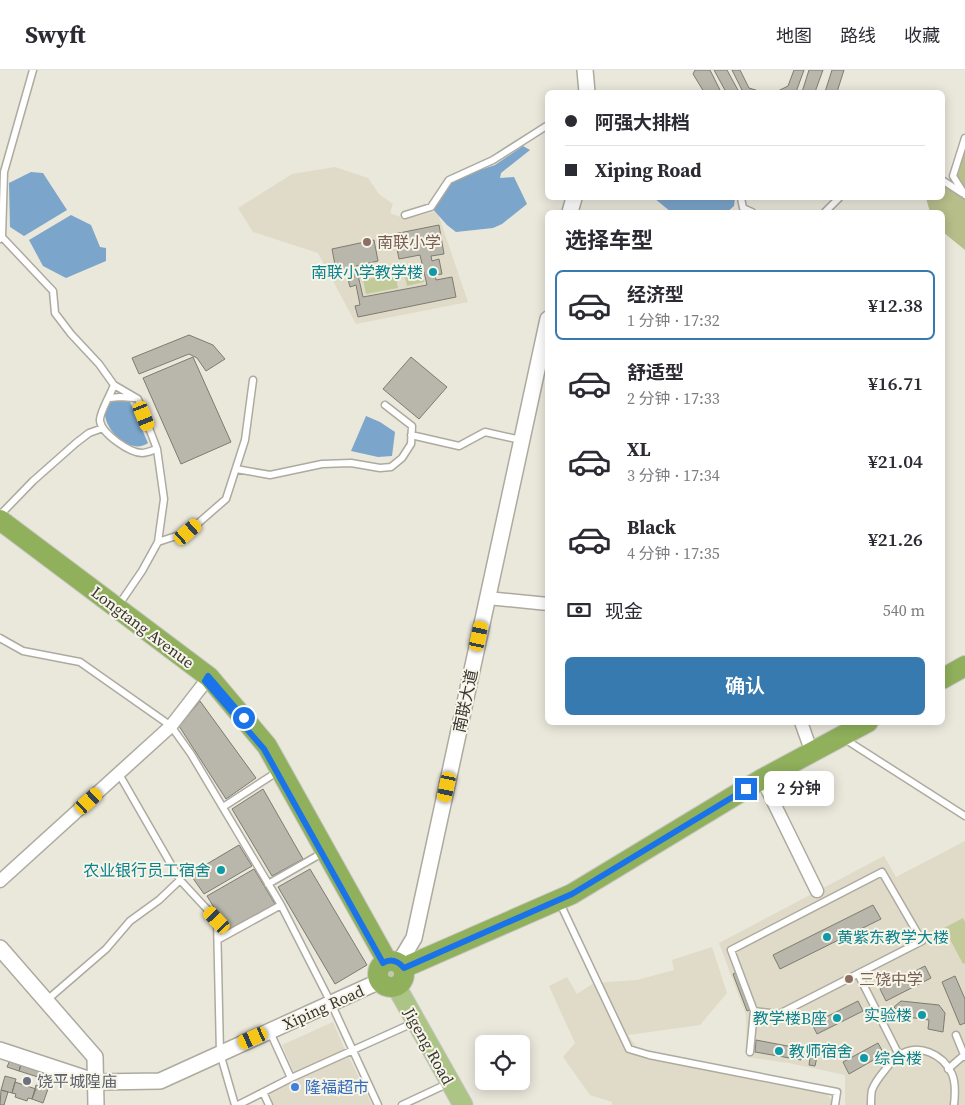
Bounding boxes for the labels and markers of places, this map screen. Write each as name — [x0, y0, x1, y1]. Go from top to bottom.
place label: 南联小学 — [377, 231, 441, 253]
marker: 南联小学 — [361, 236, 373, 248]
place label: 南联小学教学楼 — [311, 261, 423, 283]
marker: 南联小学教学楼 — [427, 266, 439, 278]
place label: 农业银行员工宿舍 — [83, 859, 211, 881]
marker: 农业银行员工宿舍 — [215, 864, 227, 876]
place label: 黄紫东教学大楼 — [837, 926, 949, 948]
marker: 黄紫东教学大楼 — [821, 931, 833, 943]
place label: 三饶中学 — [859, 968, 923, 990]
marker: 三饶中学 — [843, 973, 855, 985]
place label: 实验楼 — [864, 1004, 912, 1026]
place label: 教学楼B座 — [753, 1007, 827, 1029]
marker: 实验楼 — [916, 1009, 928, 1021]
marker: 教学楼B座 — [831, 1012, 843, 1024]
place label: 教师宿舍 — [789, 1040, 853, 1062]
marker: 教师宿舍 — [773, 1045, 785, 1057]
place label: 综合楼 — [874, 1047, 922, 1069]
marker: 综合楼 — [858, 1052, 870, 1064]
place label: 饶平城隍庙 — [37, 1070, 117, 1092]
marker: 饶平城隍庙 — [21, 1075, 33, 1087]
place label: 隆福超市 — [305, 1076, 369, 1098]
marker: 隆福超市 — [289, 1081, 301, 1093]

